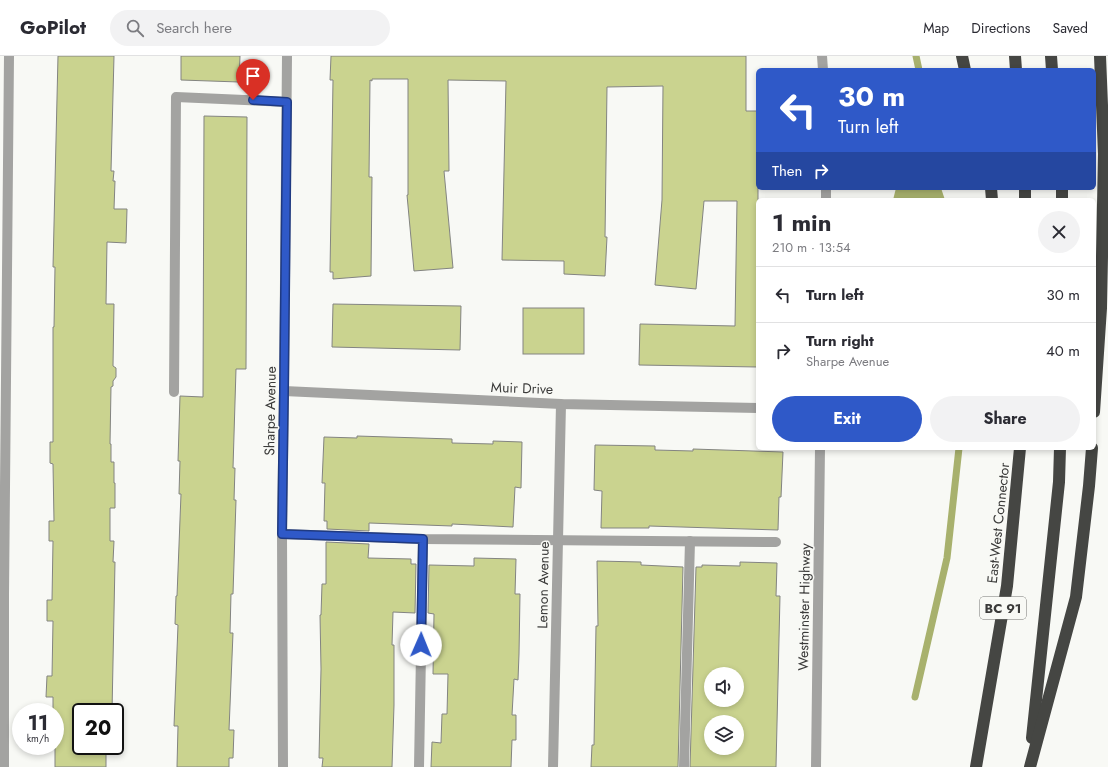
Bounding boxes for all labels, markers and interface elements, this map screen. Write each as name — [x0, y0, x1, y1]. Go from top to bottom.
search box — [110, 10, 390, 46]
text: GoPilot — [20, 14, 86, 41]
icon: search — [124, 17, 146, 39]
text: Search here — [156, 17, 232, 39]
text: Map — [923, 18, 949, 38]
text: Directions — [971, 18, 1031, 38]
text: Saved — [1053, 18, 1088, 38]
pin — [236, 59, 270, 100]
icon: arrive — [242, 65, 264, 87]
text: 30 m — [838, 76, 905, 117]
icon: left — [772, 84, 824, 136]
text: Turn left — [838, 114, 898, 140]
text: Then — [772, 160, 802, 182]
icon: right — [810, 160, 832, 182]
text: 1 min — [772, 205, 832, 240]
button: close — [1038, 211, 1080, 253]
text: 210 m · 13:54 — [772, 238, 851, 257]
icon: left — [772, 284, 794, 306]
text: Turn left — [806, 284, 864, 306]
text: 30 m — [1047, 284, 1080, 306]
text: Turn right — [806, 330, 874, 352]
icon: right — [772, 340, 794, 362]
text: 40 m — [1046, 340, 1080, 362]
text: Sharpe Avenue — [806, 352, 889, 371]
street label: Sharpe Avenue — [259, 366, 281, 456]
street label: Muir Drive — [490, 377, 554, 399]
button: Exit — [772, 396, 922, 442]
button: Share — [930, 396, 1080, 442]
street label: East-West Connector — [982, 462, 1014, 584]
street label: Lemon Avenue — [532, 541, 554, 629]
street label: Westminster Highway — [793, 542, 815, 671]
road number: BC 91 — [980, 597, 1026, 619]
position arrow — [400, 624, 442, 666]
map controls — [704, 667, 744, 755]
button: sound — [704, 667, 744, 707]
speed limit sign: 20 — [72, 703, 124, 755]
text: 11 — [28, 709, 48, 738]
button: layers — [704, 715, 744, 755]
text: km/h — [27, 731, 49, 746]

